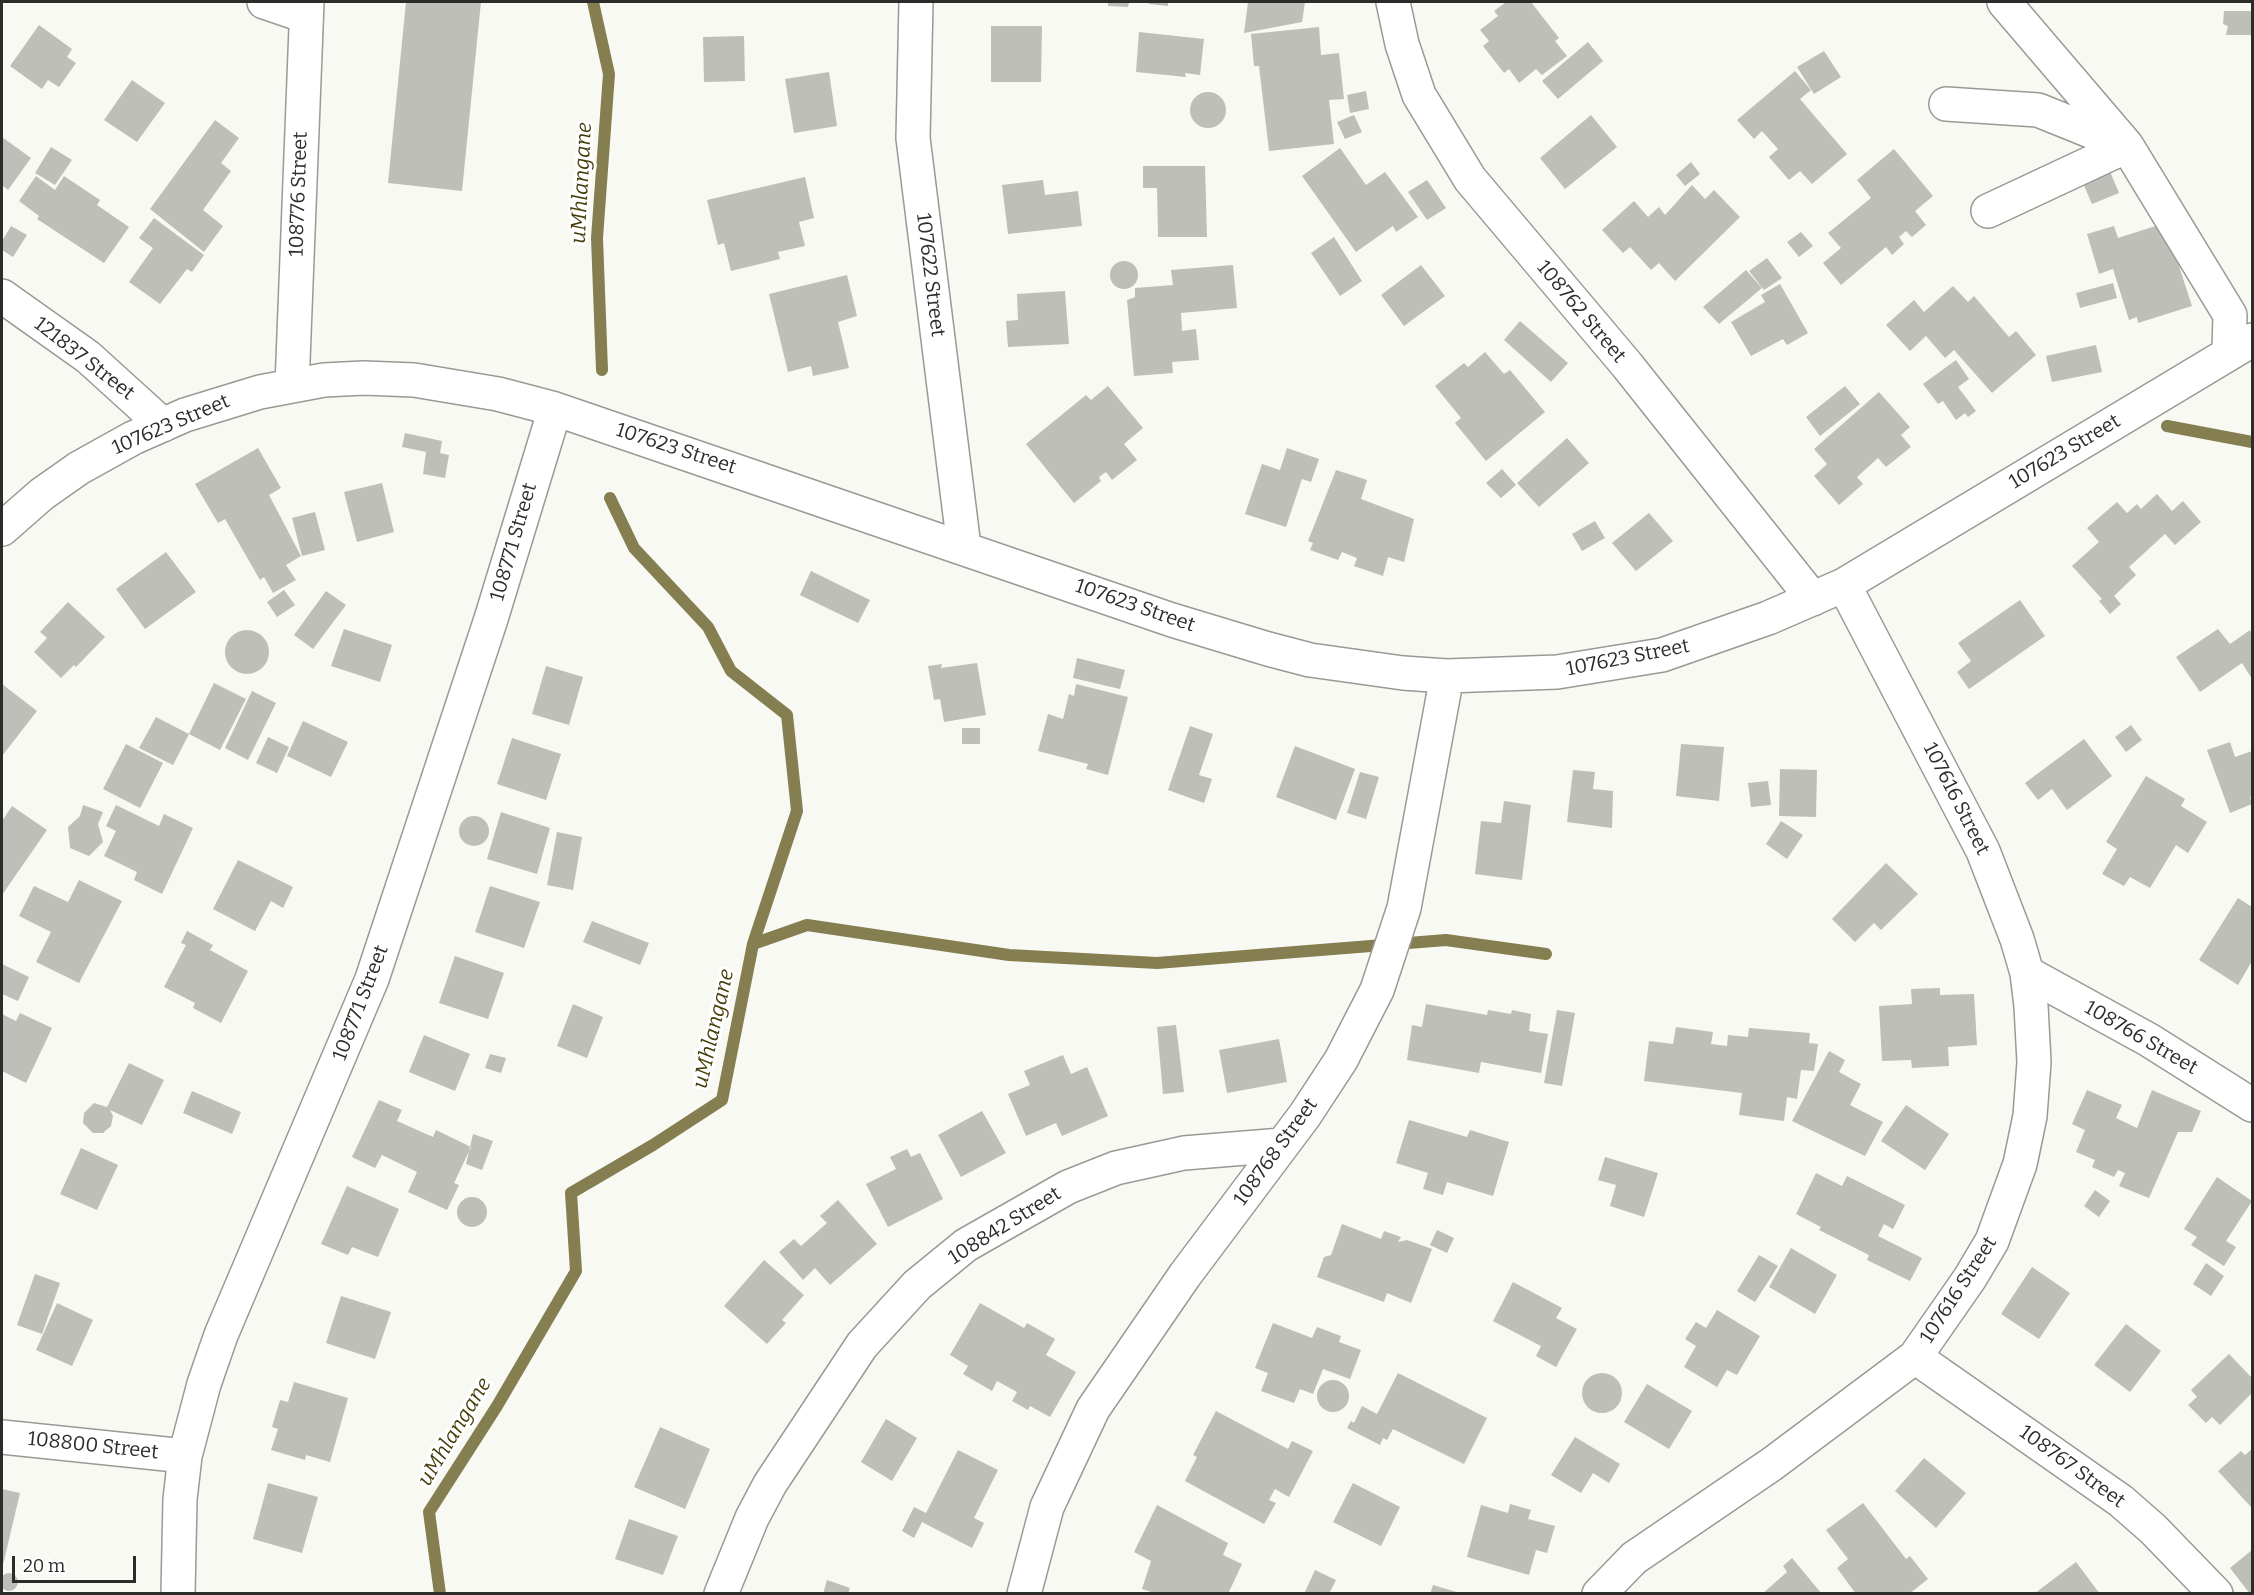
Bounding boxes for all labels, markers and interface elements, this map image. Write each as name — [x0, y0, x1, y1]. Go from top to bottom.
water label: uMhlangane — [566, 122, 598, 244]
street label: 108776 Street — [285, 131, 313, 257]
street label: 107622 Street — [911, 212, 949, 338]
street label: 108762 Street — [1531, 256, 1631, 368]
street label: 121837 Street — [29, 312, 139, 406]
street label: 107623 Street — [109, 390, 233, 460]
street label: 107623 Street — [2005, 410, 2125, 494]
street label: 107623 Street — [613, 418, 739, 480]
street label: 108771 Street — [486, 480, 542, 604]
street label: 107623 Street — [1072, 574, 1198, 638]
street label: 107623 Street — [1564, 634, 1692, 682]
street label: 107616 Street — [1917, 739, 1995, 859]
street label: 108771 Street — [328, 942, 394, 1064]
water label: uMhlangane — [688, 967, 740, 1091]
street label: 108766 Street — [2080, 996, 2202, 1080]
street label: 108768 Street — [1229, 1094, 1323, 1210]
street label: 108842 Street — [944, 1182, 1066, 1270]
street label: 107616 Street — [1916, 1232, 2002, 1348]
water label: uMhlangane — [413, 1373, 497, 1491]
street label: 108767 Street — [2015, 1421, 2129, 1513]
street label: 108800 Street — [27, 1427, 159, 1465]
scale bar — [15, 1544, 140, 1582]
text: 20 m — [23, 1555, 65, 1577]

